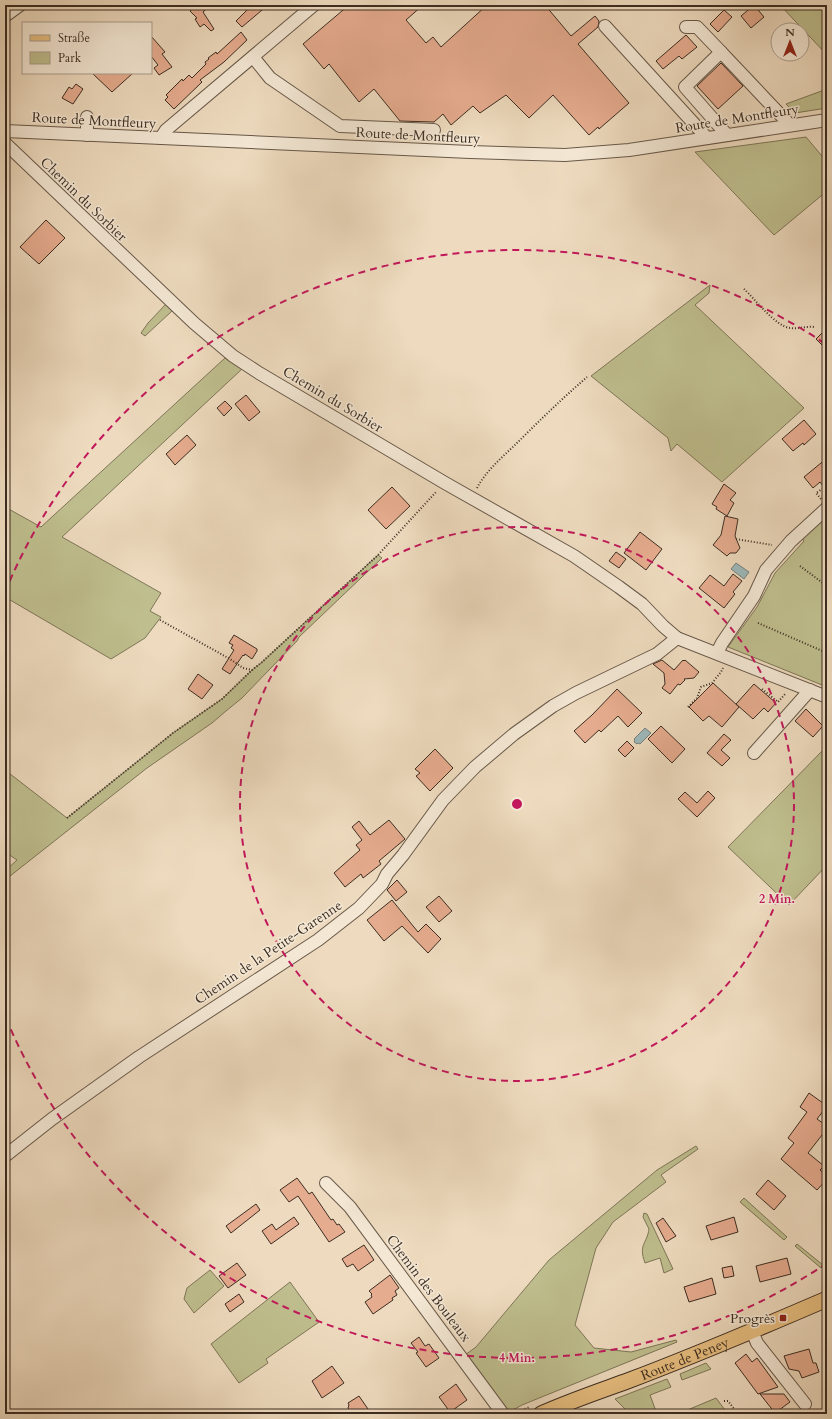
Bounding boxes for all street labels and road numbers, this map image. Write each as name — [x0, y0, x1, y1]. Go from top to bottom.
street label: Route de Montfleury — [674, 99, 801, 138]
street label: Route de Montfleury — [31, 108, 157, 133]
street label: Route de Montfleury — [355, 123, 481, 148]
street label: Chemin du Sorbier — [36, 153, 132, 246]
street label: Chemin du Sorbier — [279, 362, 387, 437]
street label: Chemin de la Petite-Garenne — [191, 896, 346, 1009]
street label: Chemin des Bouleaux — [382, 1231, 475, 1346]
street label: Route de Peney — [638, 1332, 732, 1385]

